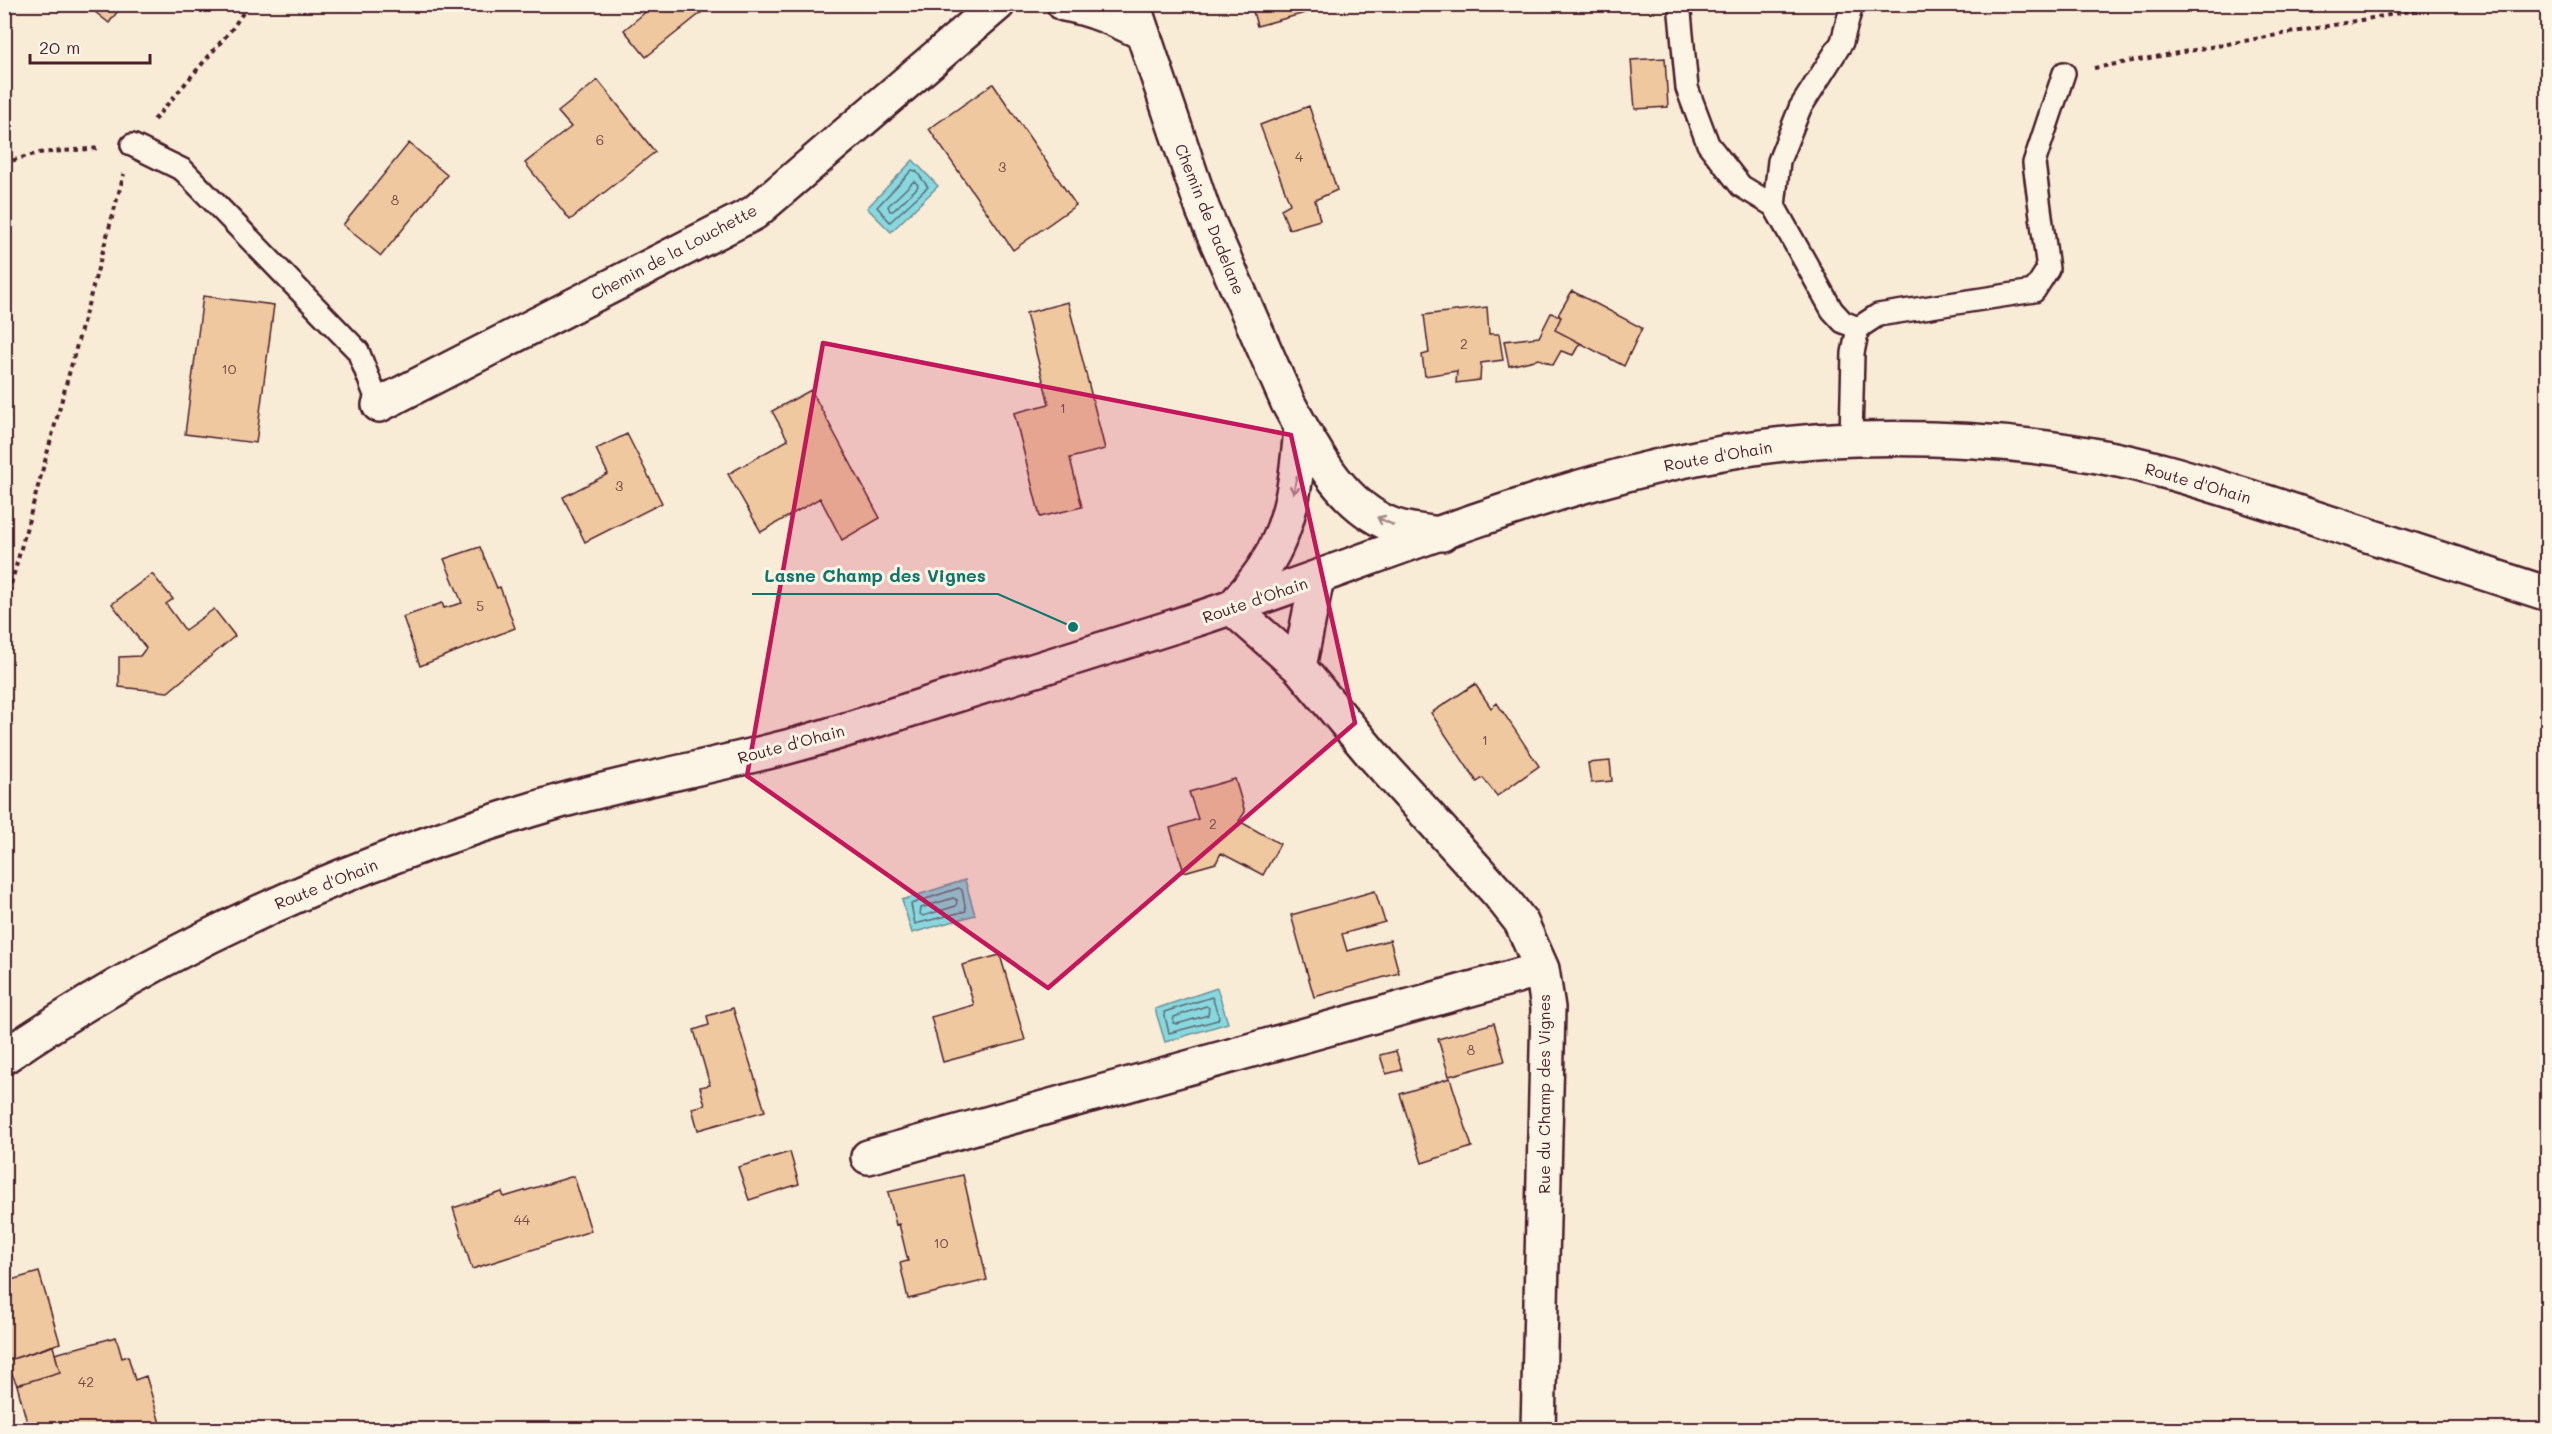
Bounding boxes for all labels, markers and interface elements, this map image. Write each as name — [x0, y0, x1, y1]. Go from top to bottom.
scale bar — [30, 27, 150, 65]
text: 20 m — [39, 35, 80, 59]
house number: 6 — [596, 130, 604, 149]
street label: Chemin de Dadelane — [1171, 140, 1250, 297]
house number: 4 — [1295, 147, 1304, 166]
house number: 3 — [998, 157, 1006, 176]
house number: 8 — [391, 190, 399, 209]
street label: Chemin de la Louchette — [587, 199, 760, 304]
house number: 2 — [1460, 334, 1468, 353]
house number: 10 — [222, 359, 237, 378]
house number: 1 — [1060, 398, 1066, 417]
street label: Route d'Ohain — [1662, 436, 1774, 475]
house number: 1 — [800, 447, 806, 466]
street label: Route d'Ohain — [2143, 457, 2254, 508]
one-way arrow — [1289, 475, 1300, 495]
house number: 3 — [615, 476, 623, 495]
one-way arrow — [1377, 515, 1395, 526]
callout: Lasne Champ des Vignes — [752, 558, 998, 594]
text: Lasne Champ des Vignes — [764, 563, 986, 587]
street label: Route d'Ohain — [1200, 572, 1310, 627]
house number: 5 — [476, 596, 484, 615]
street label: Route d'Ohain — [735, 719, 847, 768]
house number: 1 — [1482, 730, 1488, 749]
house number: 2 — [1209, 814, 1217, 833]
street label: Route d'Ohain — [271, 853, 381, 914]
street label: Rue du Champ des Vignes — [1533, 994, 1554, 1194]
house number: 8 — [1467, 1040, 1475, 1059]
house number: 44 — [514, 1210, 531, 1229]
house number: 10 — [934, 1233, 949, 1252]
house number: 42 — [78, 1372, 94, 1391]

